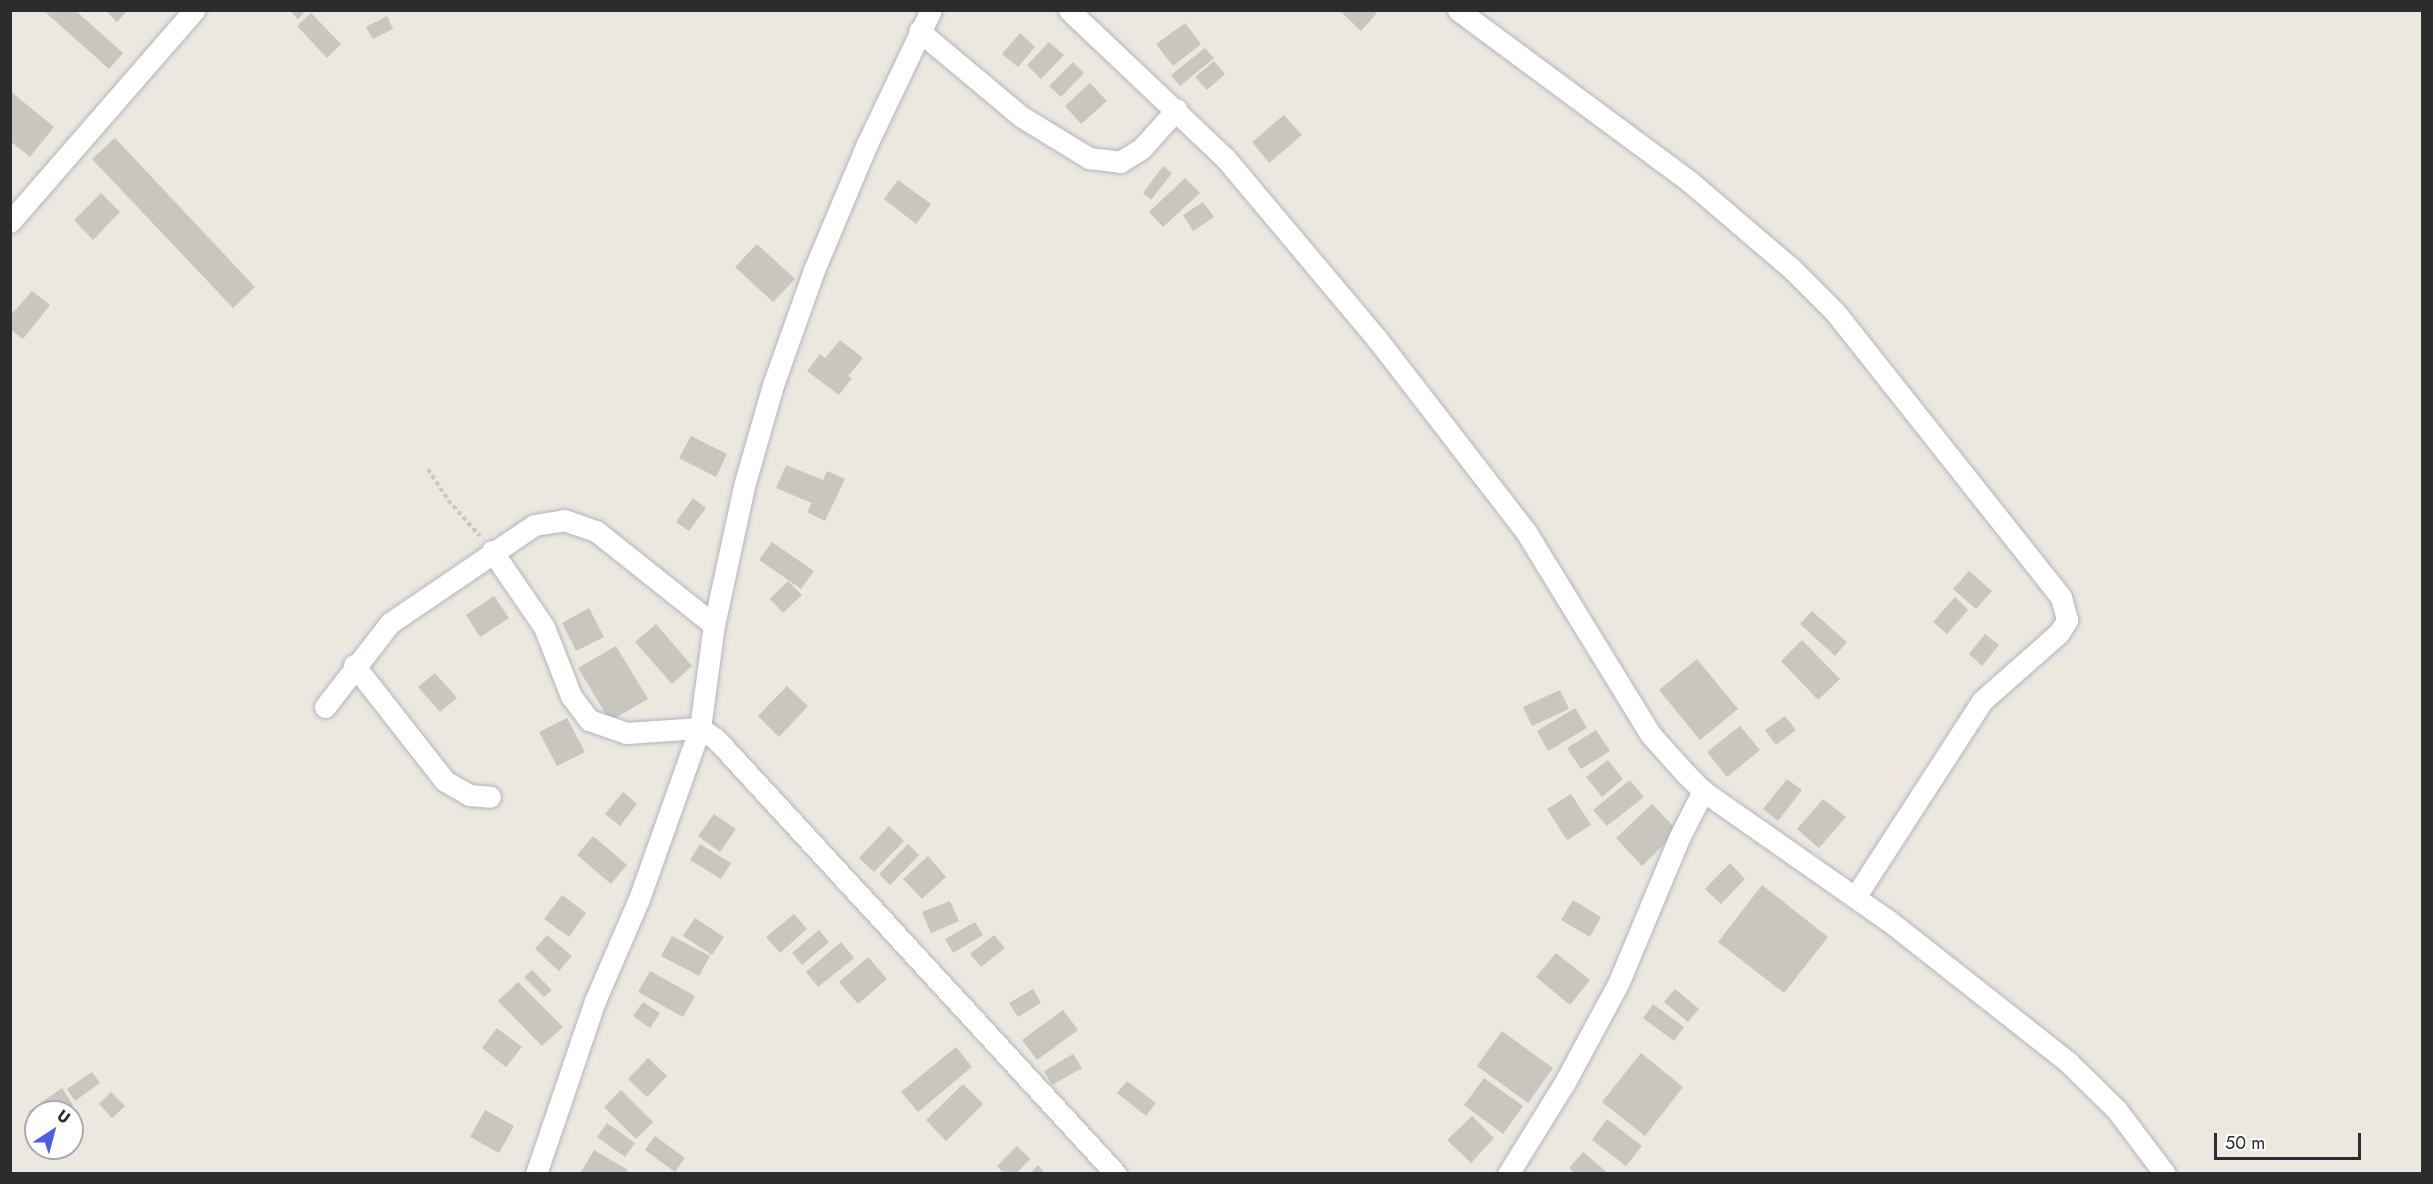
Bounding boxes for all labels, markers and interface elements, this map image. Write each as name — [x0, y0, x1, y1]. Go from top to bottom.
north arrow — [24, 1100, 84, 1160]
text: U — [52, 1104, 75, 1129]
scale bar — [2217, 1121, 2364, 1159]
text: 50 m — [2225, 1130, 2265, 1156]

